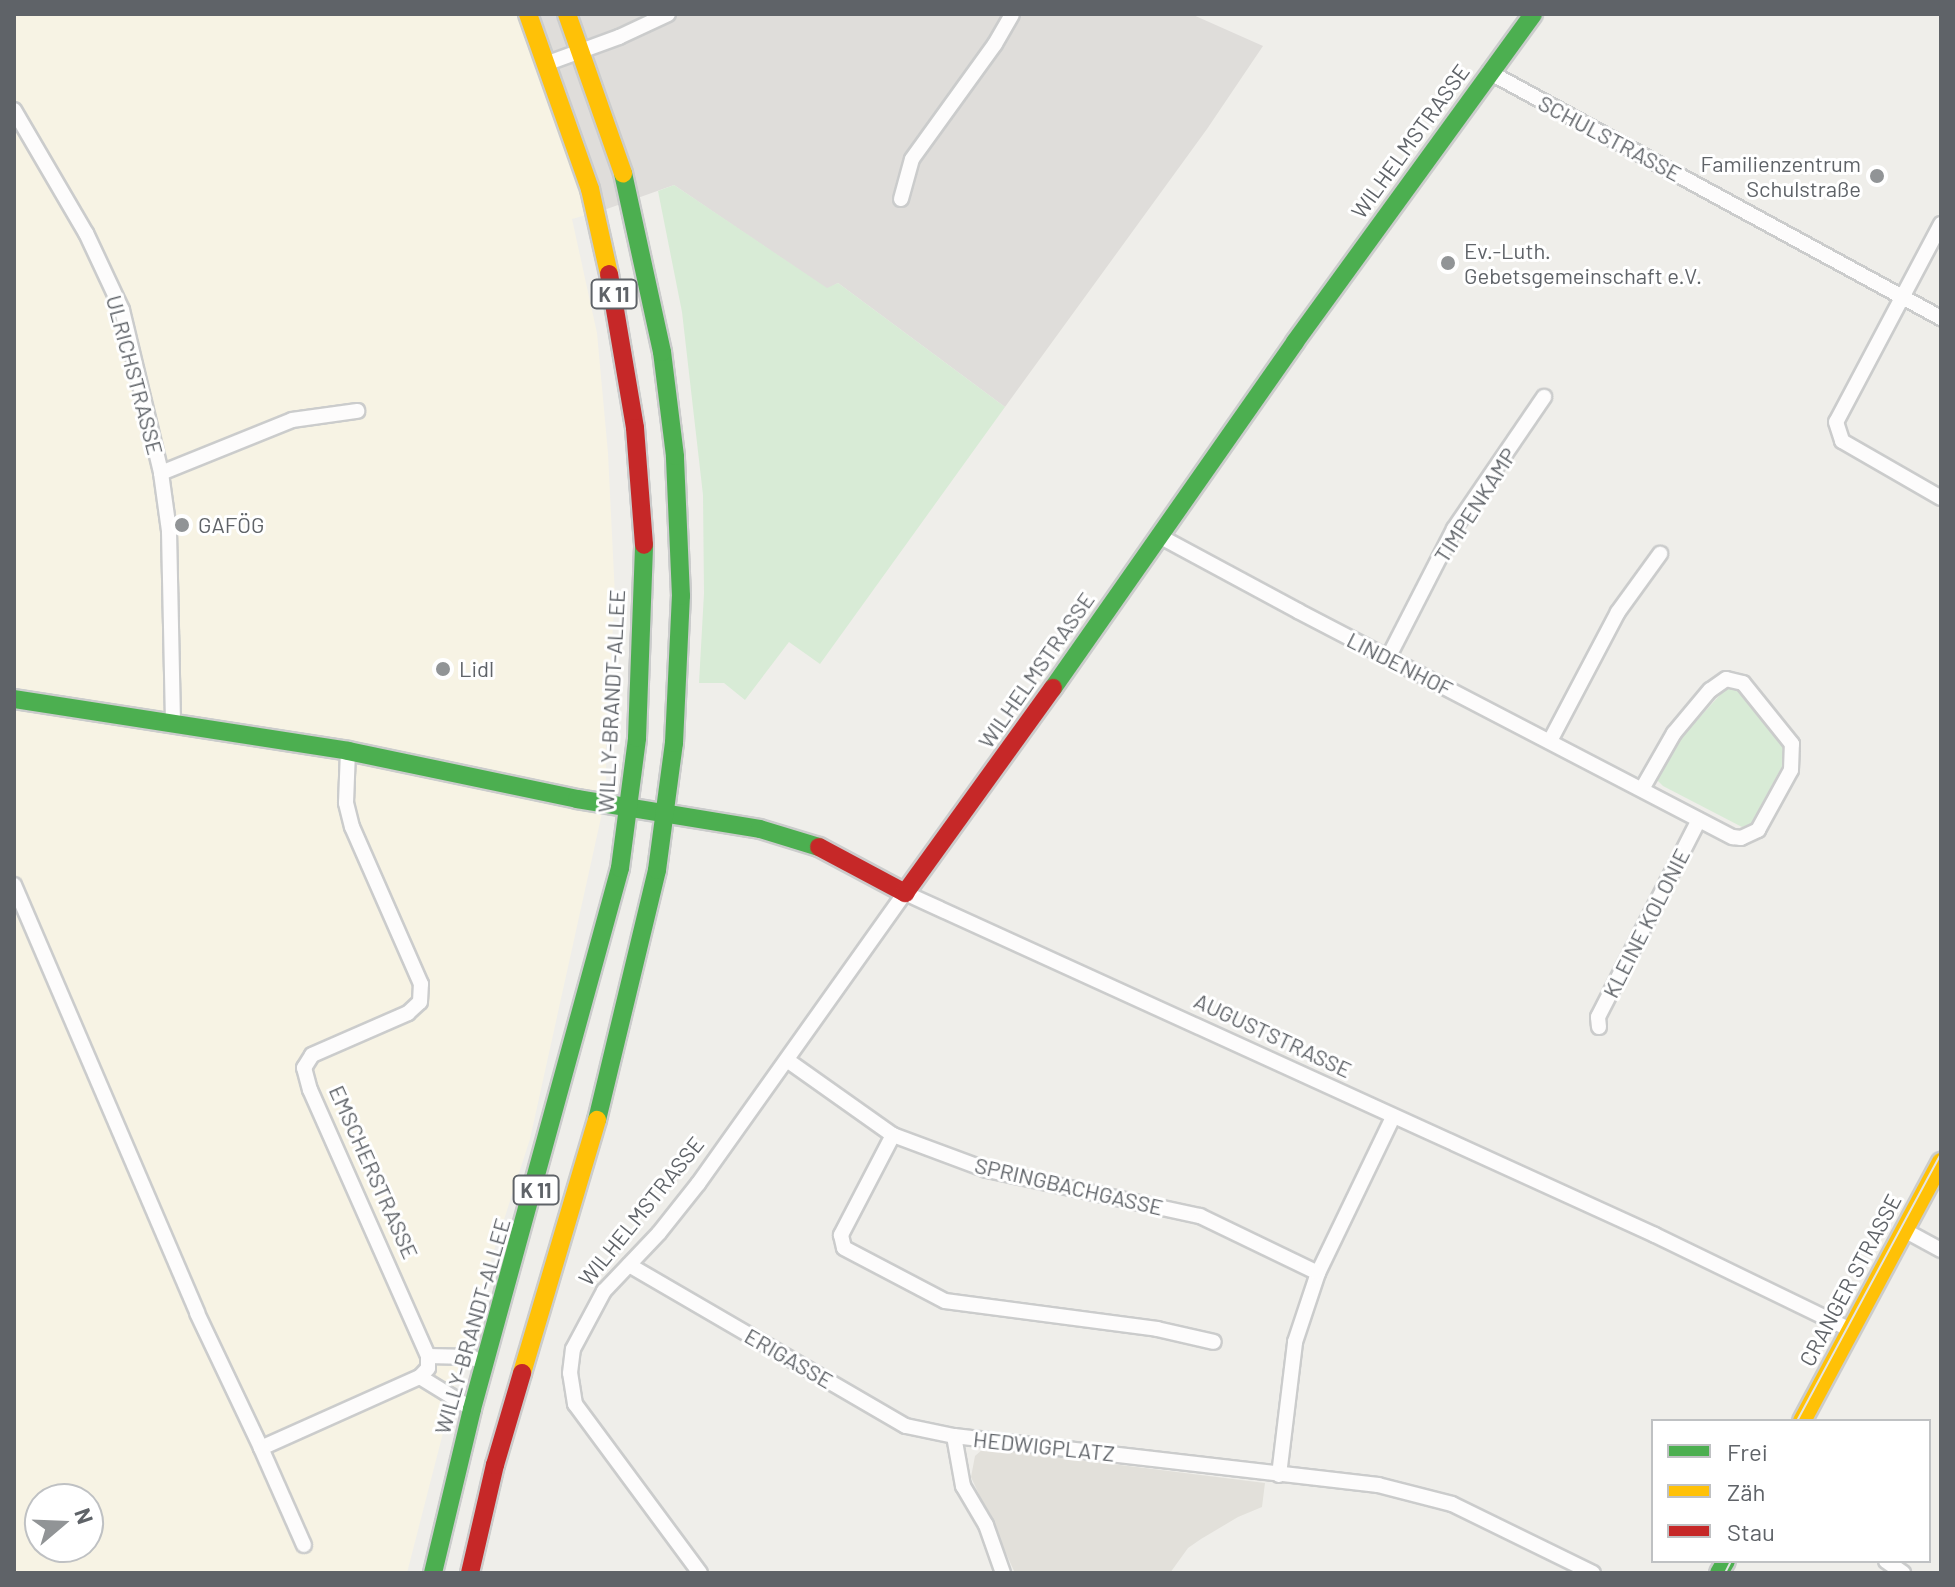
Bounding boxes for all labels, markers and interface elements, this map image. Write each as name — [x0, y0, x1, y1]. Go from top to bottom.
street label: WILHELMSTRASSE — [1345, 59, 1475, 223]
street label: SCHULSTRASSE — [1534, 89, 1686, 187]
place label: Familienzentrum Schulstraße — [1701, 150, 1861, 202]
marker: Familienzentrum Schulstraße — [1868, 167, 1886, 185]
place label: Ev.-Luth. Gebetsgemeinschaft e.V. — [1464, 237, 1702, 288]
marker: Ev.-Luth. Gebetsgemeinschaft e.V. — [1439, 254, 1457, 272]
road number: K 11 — [590, 278, 638, 310]
street label: ULRICHSTRASSE — [101, 292, 169, 458]
street label: TIMPENKAMP — [1428, 443, 1522, 567]
place label: GAFÖG — [198, 512, 264, 538]
marker: GAFÖG — [173, 516, 191, 534]
street label: WILHELMSTRASSE — [972, 587, 1100, 753]
street label: WILLY-BRANDT-ALLEE — [592, 589, 630, 813]
street label: LINDENHOF — [1343, 626, 1457, 702]
place label: Lidl — [459, 656, 494, 682]
marker: Lidl — [434, 660, 452, 678]
street label: KLEINE KOLONIE — [1597, 844, 1695, 1002]
street label: AUGUSTSTRASSE — [1190, 987, 1356, 1083]
street label: EMSCHERSTRASSE — [324, 1081, 424, 1263]
street label: WILHELMSTRASSE — [573, 1131, 709, 1291]
street label: SPRINGBACHGASSE — [972, 1151, 1166, 1221]
road number: K 11 — [512, 1174, 560, 1206]
street label: CRANGER STRASSE — [1793, 1189, 1907, 1371]
street label: WILLY-BRANDT-ALLEE — [429, 1215, 515, 1437]
street label: ERIGASSE — [740, 1322, 838, 1394]
legend — [1651, 1419, 1931, 1563]
street label: HEDWIGPLATZ — [972, 1425, 1116, 1467]
text: Frei — [1727, 1437, 1768, 1466]
text: Zäh — [1727, 1477, 1765, 1506]
north arrow — [24, 1483, 104, 1563]
text: N — [70, 1505, 99, 1527]
text: Stau — [1727, 1517, 1775, 1546]

